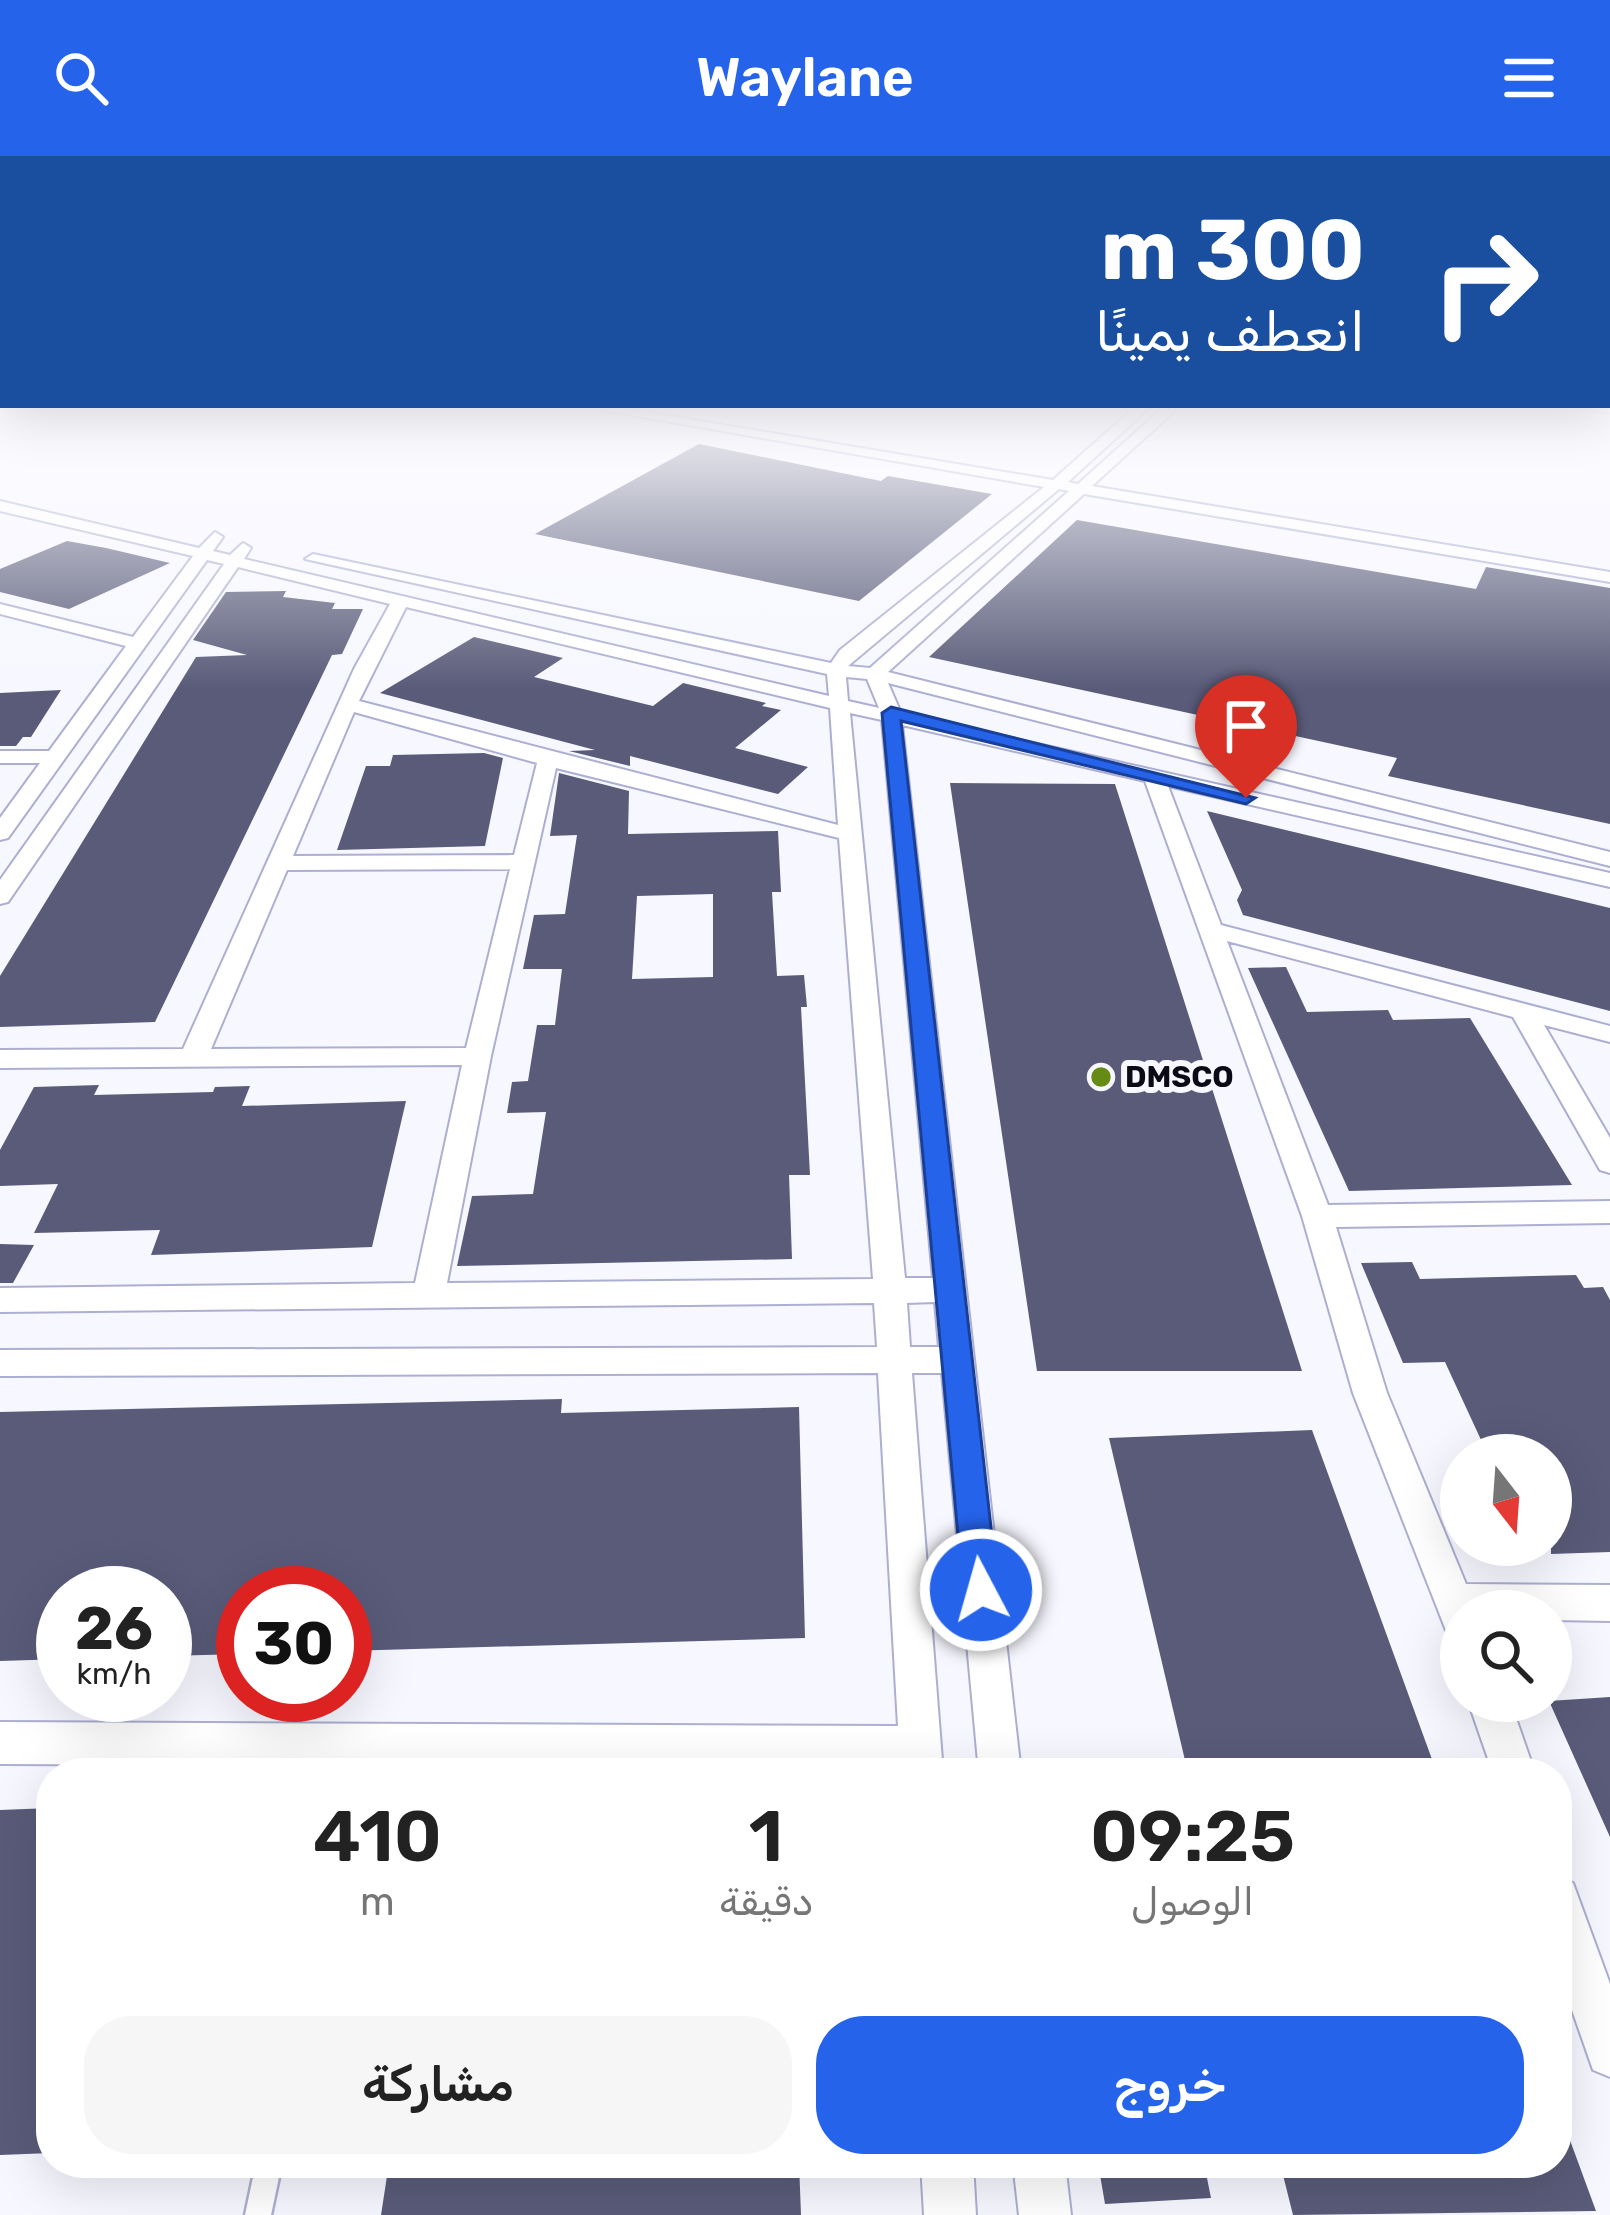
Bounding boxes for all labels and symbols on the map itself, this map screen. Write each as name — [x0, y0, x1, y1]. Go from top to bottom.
pin — [1195, 675, 1297, 798]
place label: DMSCO — [1125, 1059, 1234, 1095]
marker: DMSCO — [1088, 1064, 1114, 1090]
north arrow — [1440, 1434, 1572, 1566]
position arrow — [918, 1527, 1044, 1653]
speed limit sign: 30 — [216, 1566, 372, 1722]

